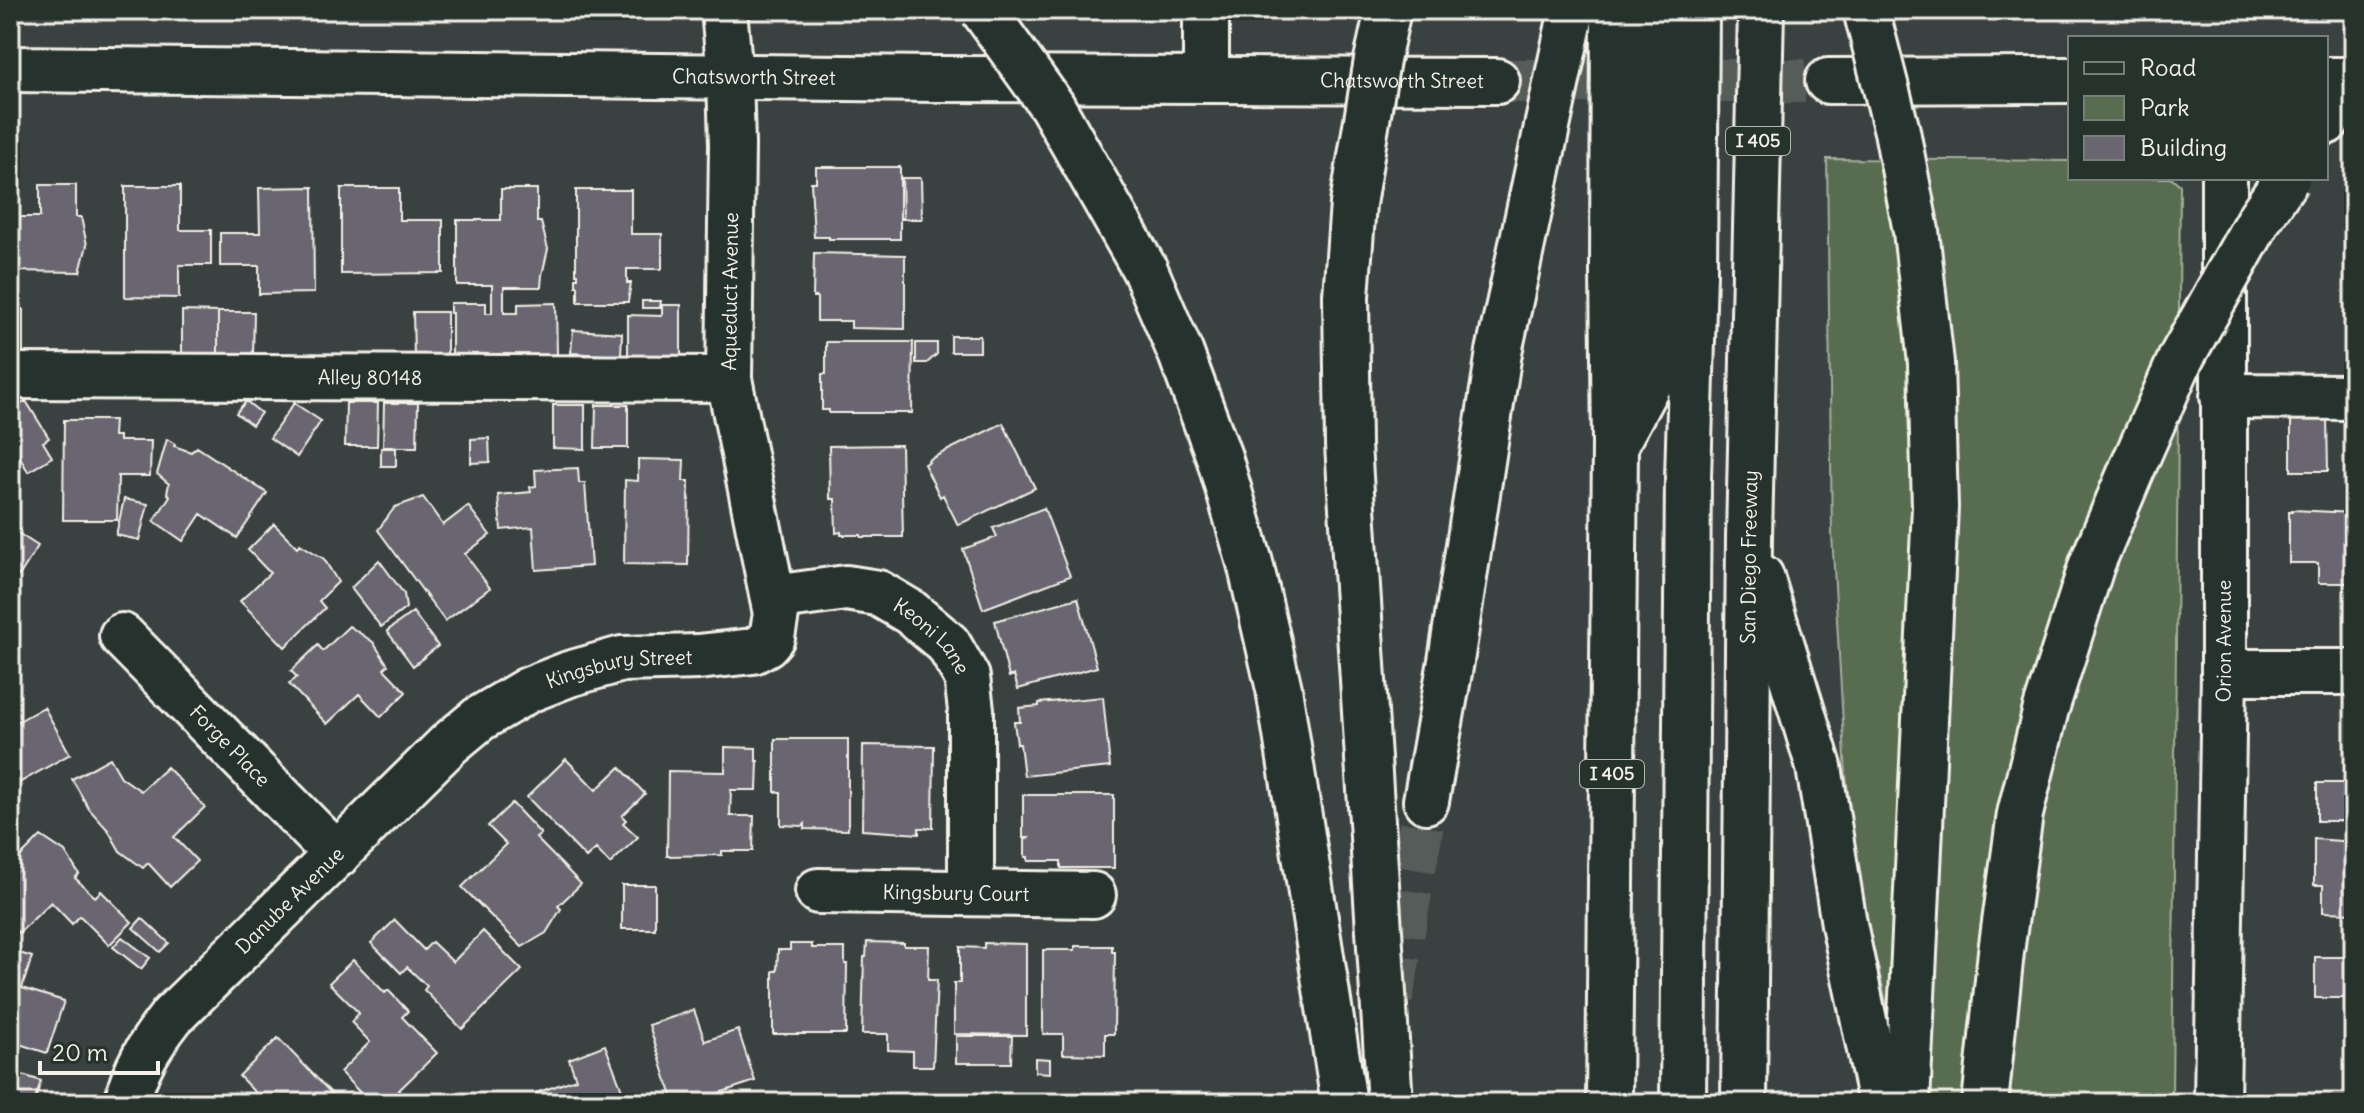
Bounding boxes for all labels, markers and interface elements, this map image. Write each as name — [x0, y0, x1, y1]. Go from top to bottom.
legend — [2068, 36, 2328, 180]
text: Road — [2140, 52, 2196, 82]
street label: Chatsworth Street — [672, 63, 836, 90]
street label: Chatsworth Street — [1320, 67, 1484, 93]
text: Park — [2140, 92, 2190, 122]
road number: I 405 — [1726, 127, 1790, 155]
text: Building — [2140, 132, 2227, 162]
street label: Aqueduct Avenue — [716, 212, 743, 371]
street label: Alley 80148 — [318, 364, 422, 390]
street label: San Diego Freeway — [1735, 470, 1763, 644]
street label: Orion Avenue — [2211, 580, 2236, 703]
street label: Keoni Lane — [889, 592, 976, 678]
street label: Kingsbury Street — [542, 644, 693, 694]
street label: Forge Place — [185, 699, 276, 792]
road number: I 405 — [1580, 760, 1644, 788]
street label: Danube Avenue — [230, 841, 349, 959]
street label: Kingsbury Court — [883, 879, 1030, 906]
scale bar — [40, 1025, 158, 1075]
text: 20 m — [52, 1037, 108, 1067]

